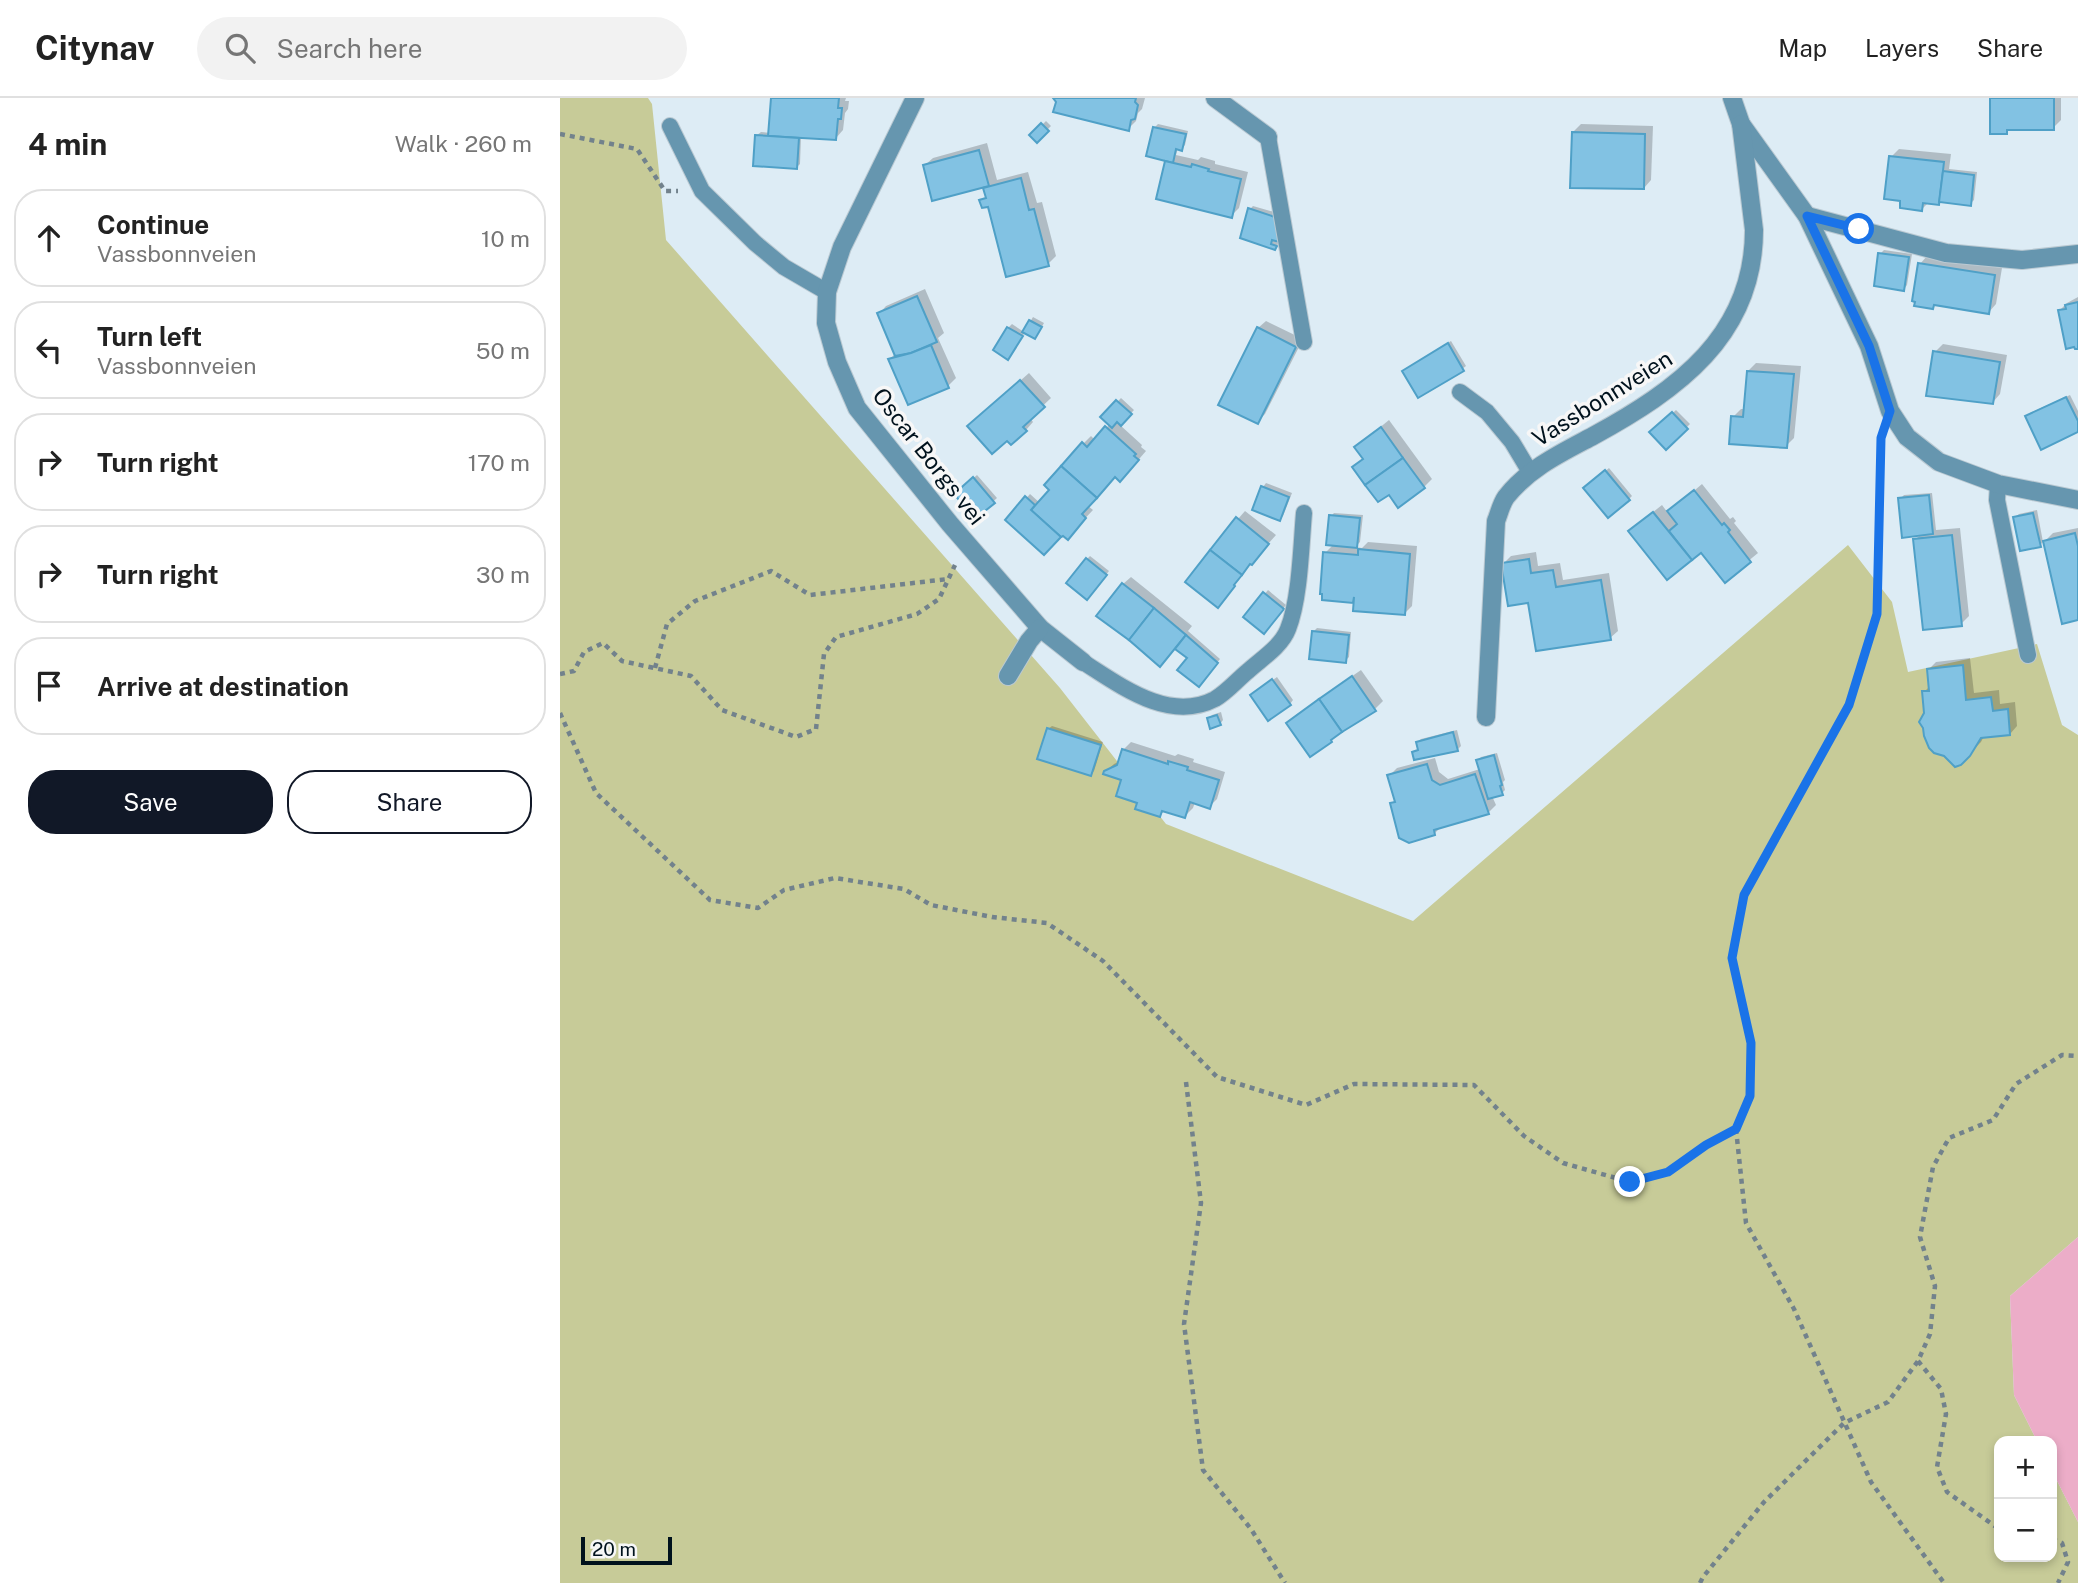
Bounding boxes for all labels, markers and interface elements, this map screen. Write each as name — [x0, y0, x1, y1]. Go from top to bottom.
search box — [197, 17, 687, 80]
text: Citynav — [35, 29, 155, 67]
icon: search — [221, 29, 259, 67]
text: Search here — [277, 33, 423, 64]
text: Map — [1778, 34, 1827, 62]
text: Layers — [1865, 34, 1939, 62]
text: Share — [1977, 34, 2043, 62]
text: 4 min — [28, 126, 107, 162]
text: Walk · 260 m — [395, 130, 532, 157]
text: Continue — [97, 209, 209, 240]
route start — [1843, 213, 1874, 244]
icon: ahead — [30, 219, 68, 257]
text: 10 m — [481, 225, 530, 252]
text: Vassbonnveien — [97, 240, 257, 267]
text: Turn left — [97, 321, 202, 352]
icon: left — [30, 331, 68, 369]
text: 50 m — [476, 337, 530, 364]
street label: Vassbonnveien — [1527, 344, 1677, 452]
text: Vassbonnveien — [97, 352, 257, 379]
street label: Oscar Borgs vei — [867, 382, 991, 530]
icon: right — [30, 443, 68, 481]
text: Turn right — [97, 447, 219, 478]
text: 170 m — [468, 449, 530, 476]
icon: right — [30, 555, 68, 593]
text: Turn right — [97, 559, 219, 590]
text: 30 m — [476, 561, 530, 588]
icon: arrive — [30, 667, 68, 705]
text: Arrive at destination — [97, 671, 349, 702]
button: Save — [28, 770, 273, 834]
button: Share — [287, 770, 532, 834]
route end — [1614, 1166, 1645, 1197]
map controls — [1994, 1436, 2057, 1562]
button: + — [1994, 1436, 2057, 1499]
button: − — [1994, 1499, 2057, 1562]
scale bar — [581, 1534, 672, 1566]
text: 20 m — [592, 1538, 636, 1560]

